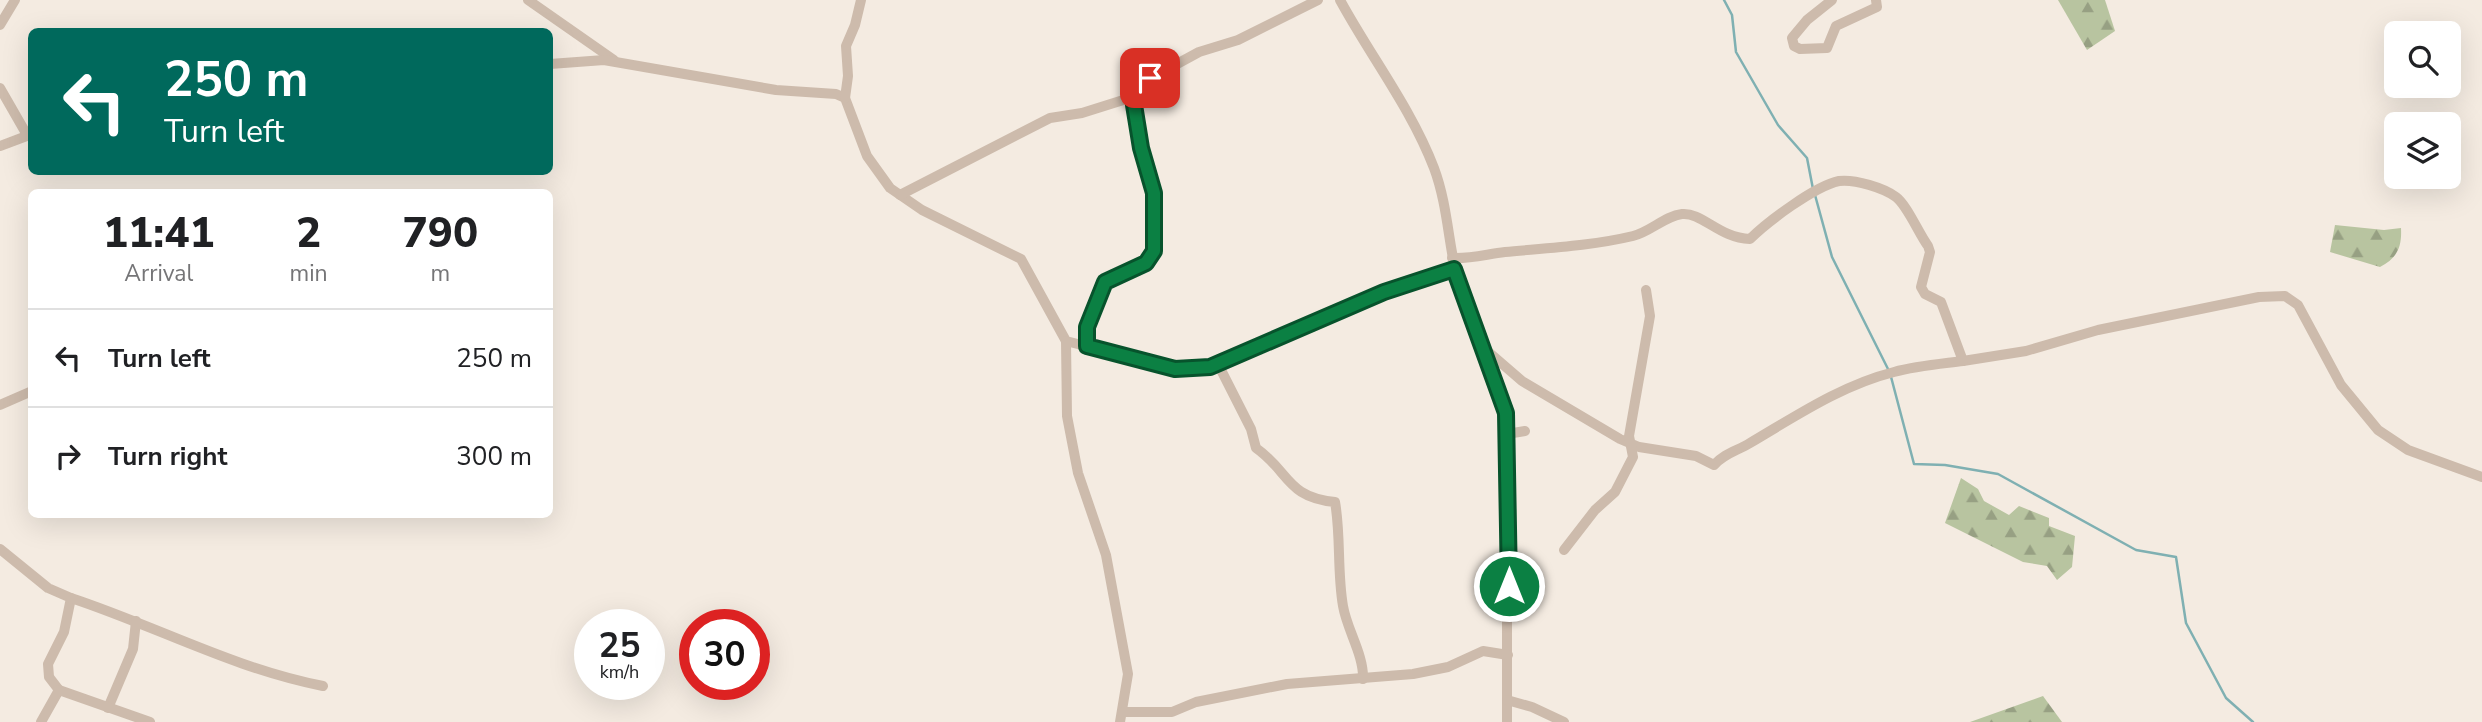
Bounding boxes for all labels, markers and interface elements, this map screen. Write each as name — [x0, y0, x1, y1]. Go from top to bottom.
map controls — [2384, 21, 2461, 189]
button: search — [2384, 21, 2461, 98]
text: 250 m — [164, 46, 308, 113]
pin — [1120, 48, 1180, 108]
icon: left — [49, 56, 140, 147]
icon: arrive — [1131, 59, 1169, 97]
text: Turn left — [164, 110, 284, 153]
button: layers — [2384, 112, 2461, 189]
text: 11:41 — [103, 205, 215, 262]
text: 2 — [296, 205, 321, 262]
text: 790 — [403, 205, 478, 262]
text: Arrival — [124, 258, 193, 289]
text: min — [290, 258, 328, 289]
text: m — [430, 258, 450, 289]
icon: left — [49, 339, 87, 377]
text: Turn left — [108, 341, 211, 376]
text: 250 m — [456, 341, 532, 376]
icon: right — [49, 437, 87, 475]
text: Turn right — [108, 439, 227, 474]
text: 300 m — [456, 439, 532, 474]
position arrow — [1472, 549, 1546, 623]
speed limit sign: 30 — [679, 609, 770, 700]
text: 25 — [598, 622, 641, 669]
text: km/h — [600, 660, 639, 684]

